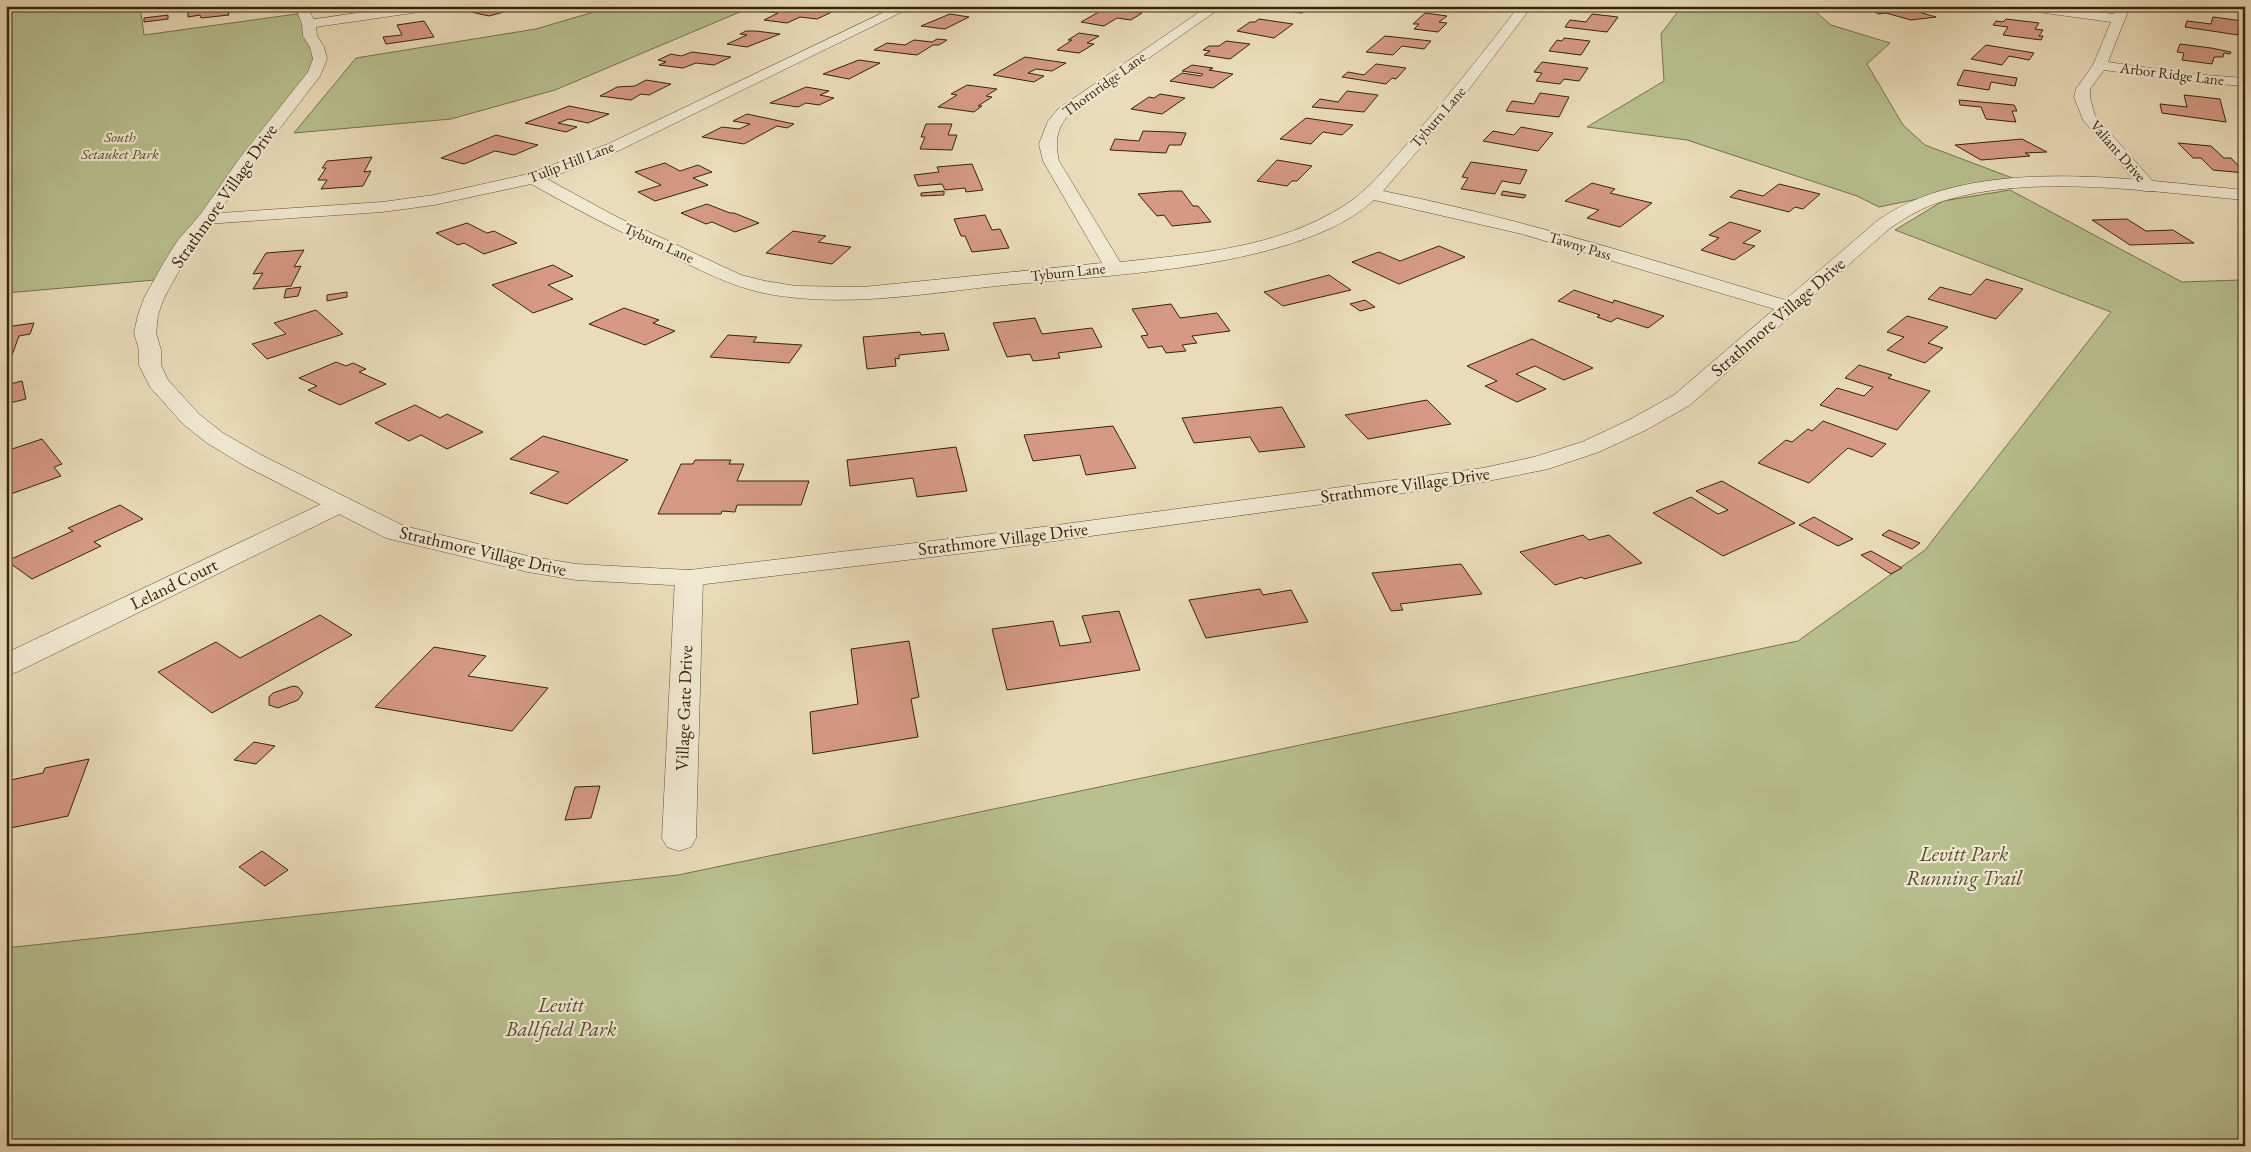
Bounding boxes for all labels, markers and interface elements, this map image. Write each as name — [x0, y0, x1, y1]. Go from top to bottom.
street label: Thornridge Lane — [1058, 47, 1149, 120]
street label: Arbor Ridge Lane — [2118, 58, 2225, 89]
street label: Tyburn Lane — [1406, 82, 1470, 151]
street label: Valiant Drive — [2086, 116, 2150, 186]
street label: Strathmore Village Drive — [165, 119, 282, 272]
park label: South Setauket Park — [80, 127, 159, 163]
street label: Tulip Hill Lane — [525, 136, 617, 187]
street label: Tyburn Lane — [621, 218, 697, 267]
street label: Tawny Pass — [1547, 227, 1614, 264]
street label: Strathmore Village Drive — [1706, 252, 1850, 381]
street label: Tyburn Lane — [1030, 258, 1106, 285]
street label: Strathmore Village Drive — [1319, 461, 1491, 508]
street label: Strathmore Village Drive — [917, 517, 1089, 560]
street label: Strathmore Village Drive — [397, 520, 569, 581]
street label: Leland Court — [126, 552, 221, 615]
street label: Village Gate Drive — [670, 645, 697, 771]
park label: Levitt Park Running Trail — [1906, 840, 2023, 891]
park label: Levitt Ballfield Park — [505, 991, 617, 1042]

